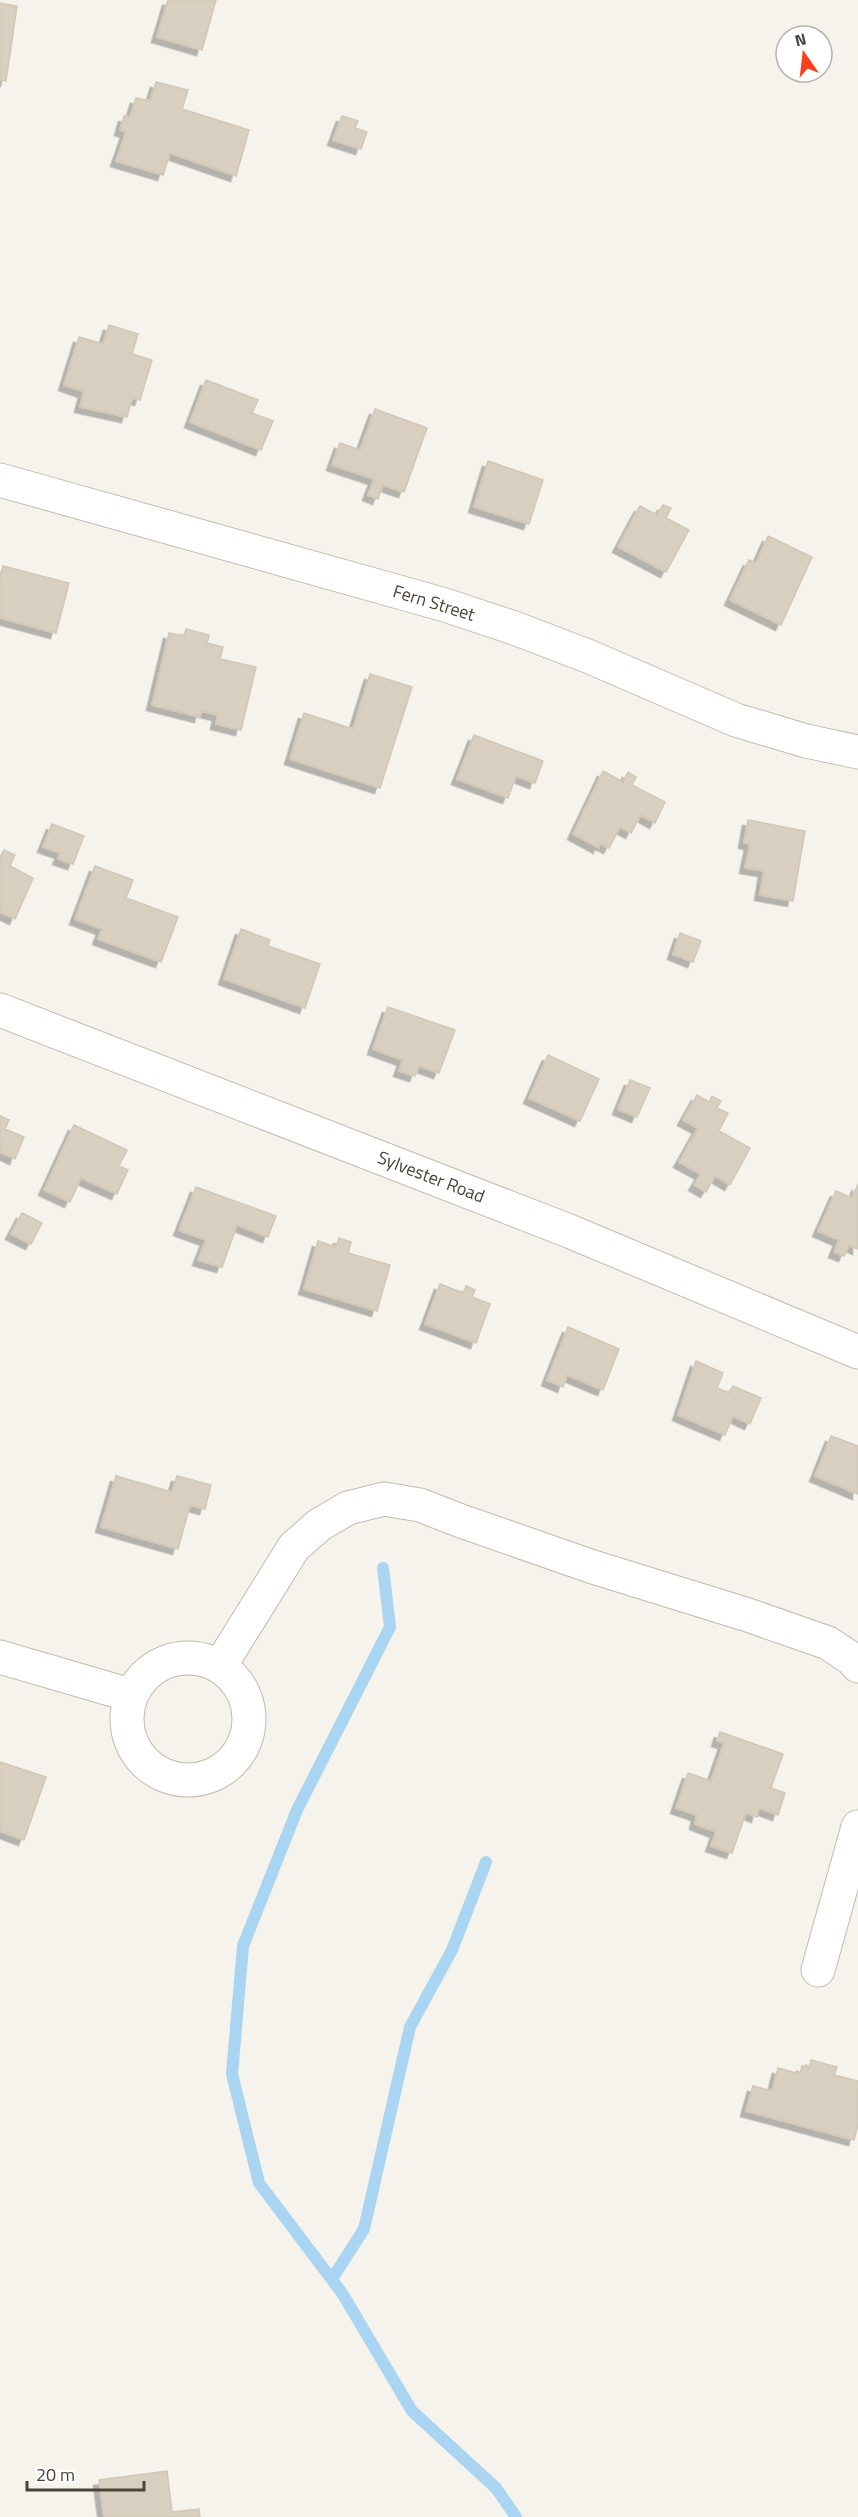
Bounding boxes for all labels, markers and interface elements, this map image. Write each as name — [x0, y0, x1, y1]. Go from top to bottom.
north arrow — [774, 24, 834, 84]
text: N — [792, 26, 809, 52]
street label: Fern Street — [390, 577, 479, 628]
street label: Sylvester Road — [374, 1144, 489, 1209]
scale bar — [27, 2454, 144, 2492]
text: 20 m — [36, 2461, 75, 2488]

